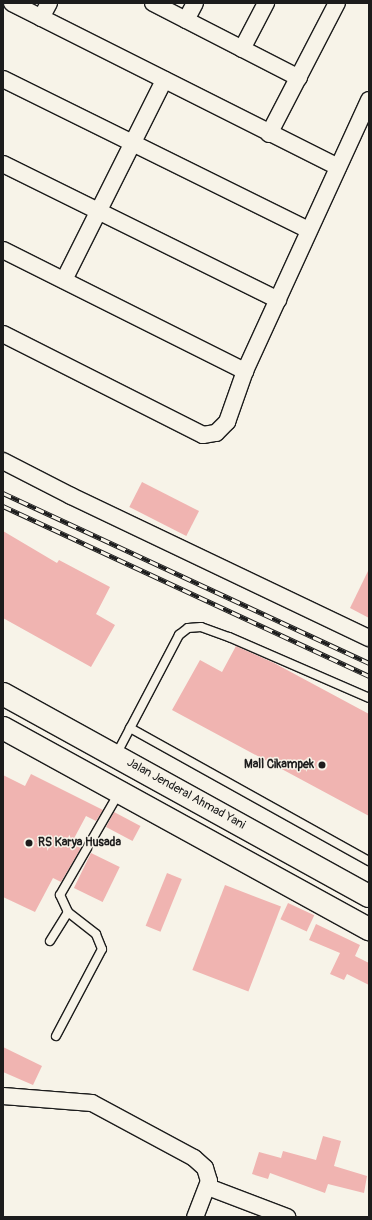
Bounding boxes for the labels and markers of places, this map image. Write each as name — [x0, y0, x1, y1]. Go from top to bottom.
place label: Mall Cikampek — [244, 758, 314, 772]
marker: Mall Cikampek — [317, 760, 327, 770]
place label: RS Karya Husada — [38, 836, 121, 850]
marker: RS Karya Husada — [23, 837, 35, 849]

